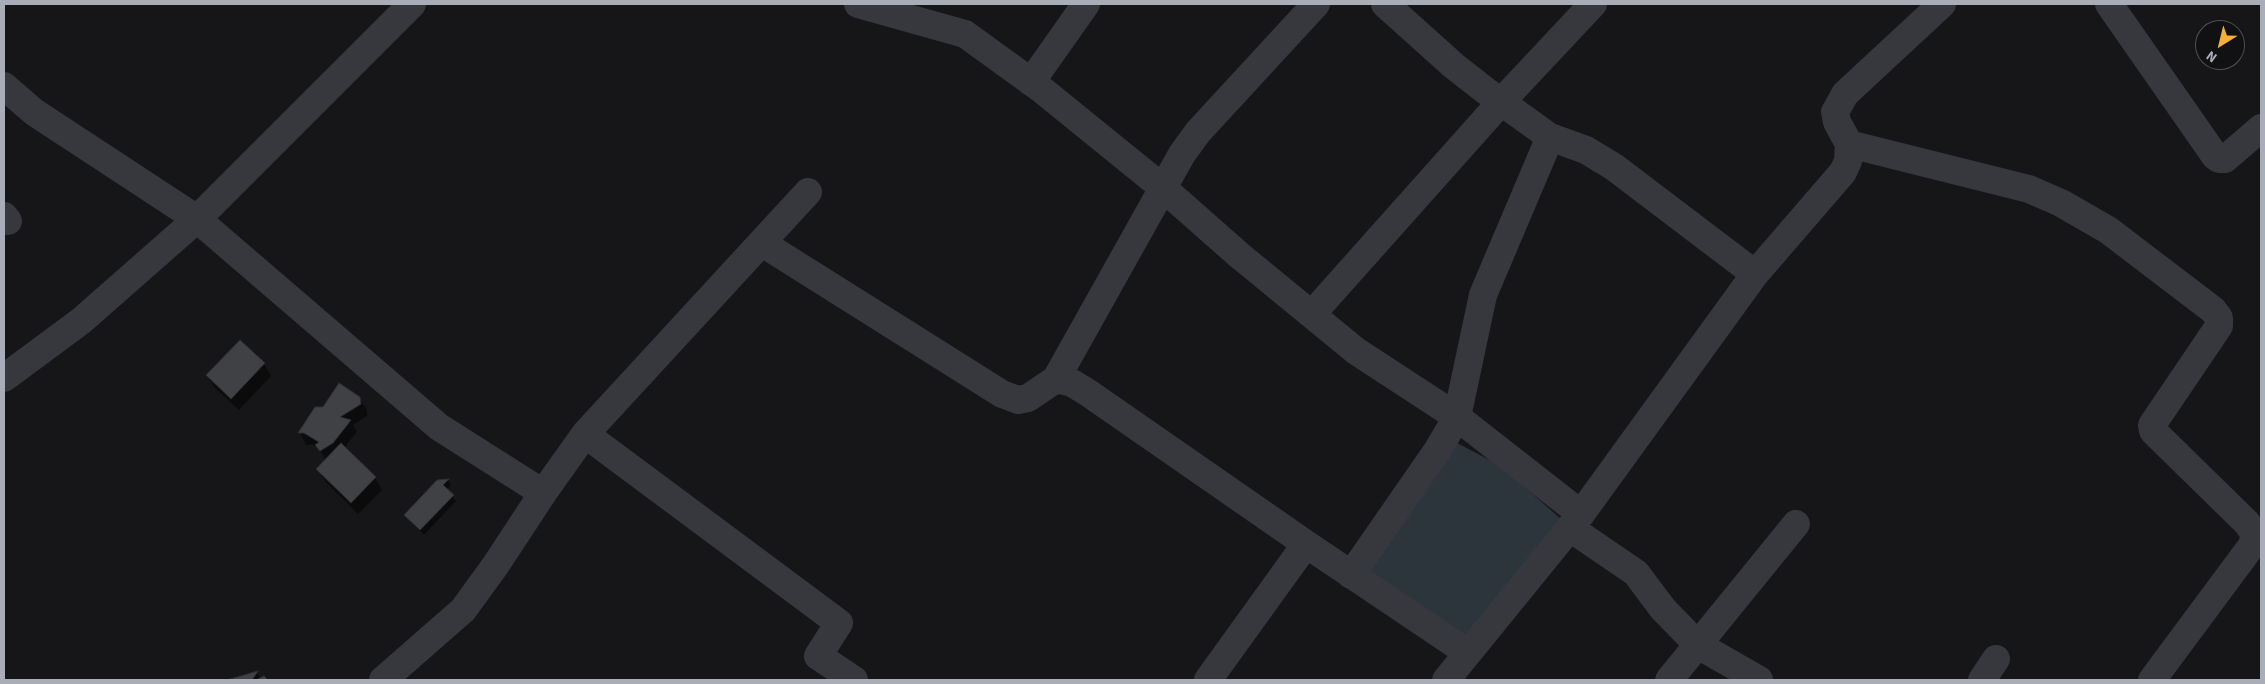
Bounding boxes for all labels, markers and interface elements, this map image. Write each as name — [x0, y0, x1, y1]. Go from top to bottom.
north arrow — [2195, 20, 2245, 70]
text: N — [2202, 45, 2221, 67]

